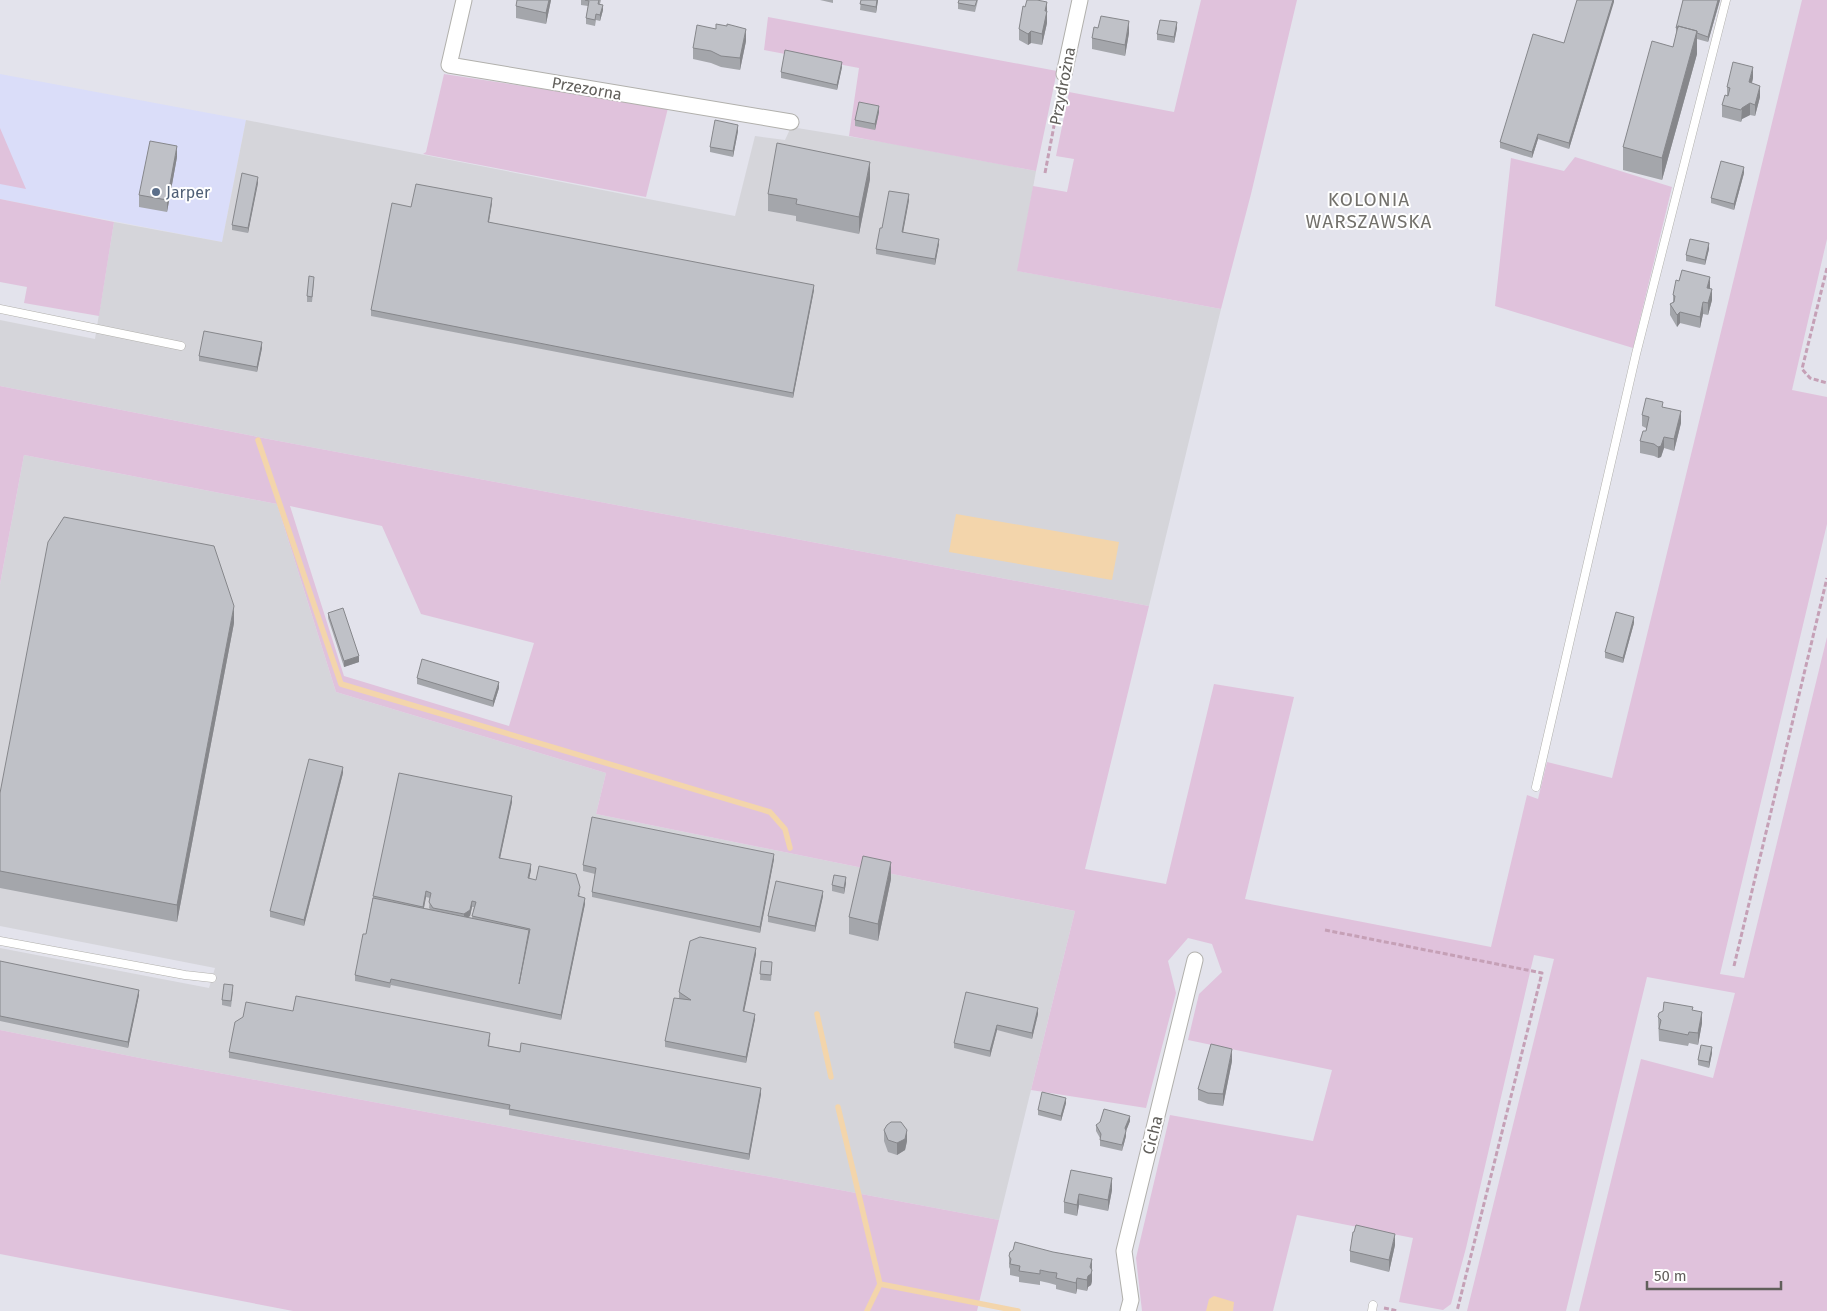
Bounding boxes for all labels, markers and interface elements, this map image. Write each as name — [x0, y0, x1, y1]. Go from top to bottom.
street label: Przydrożna — [1046, 45, 1079, 127]
street label: Przezorna — [550, 73, 624, 104]
place label: Jarper — [166, 183, 211, 202]
marker: Jarper — [150, 186, 162, 198]
district label: KOLONIA WARSZAWSKA — [1306, 188, 1432, 233]
street label: Cicha — [1139, 1114, 1166, 1156]
scale bar — [1647, 1258, 1781, 1290]
text: 50 m — [1654, 1267, 1687, 1285]

